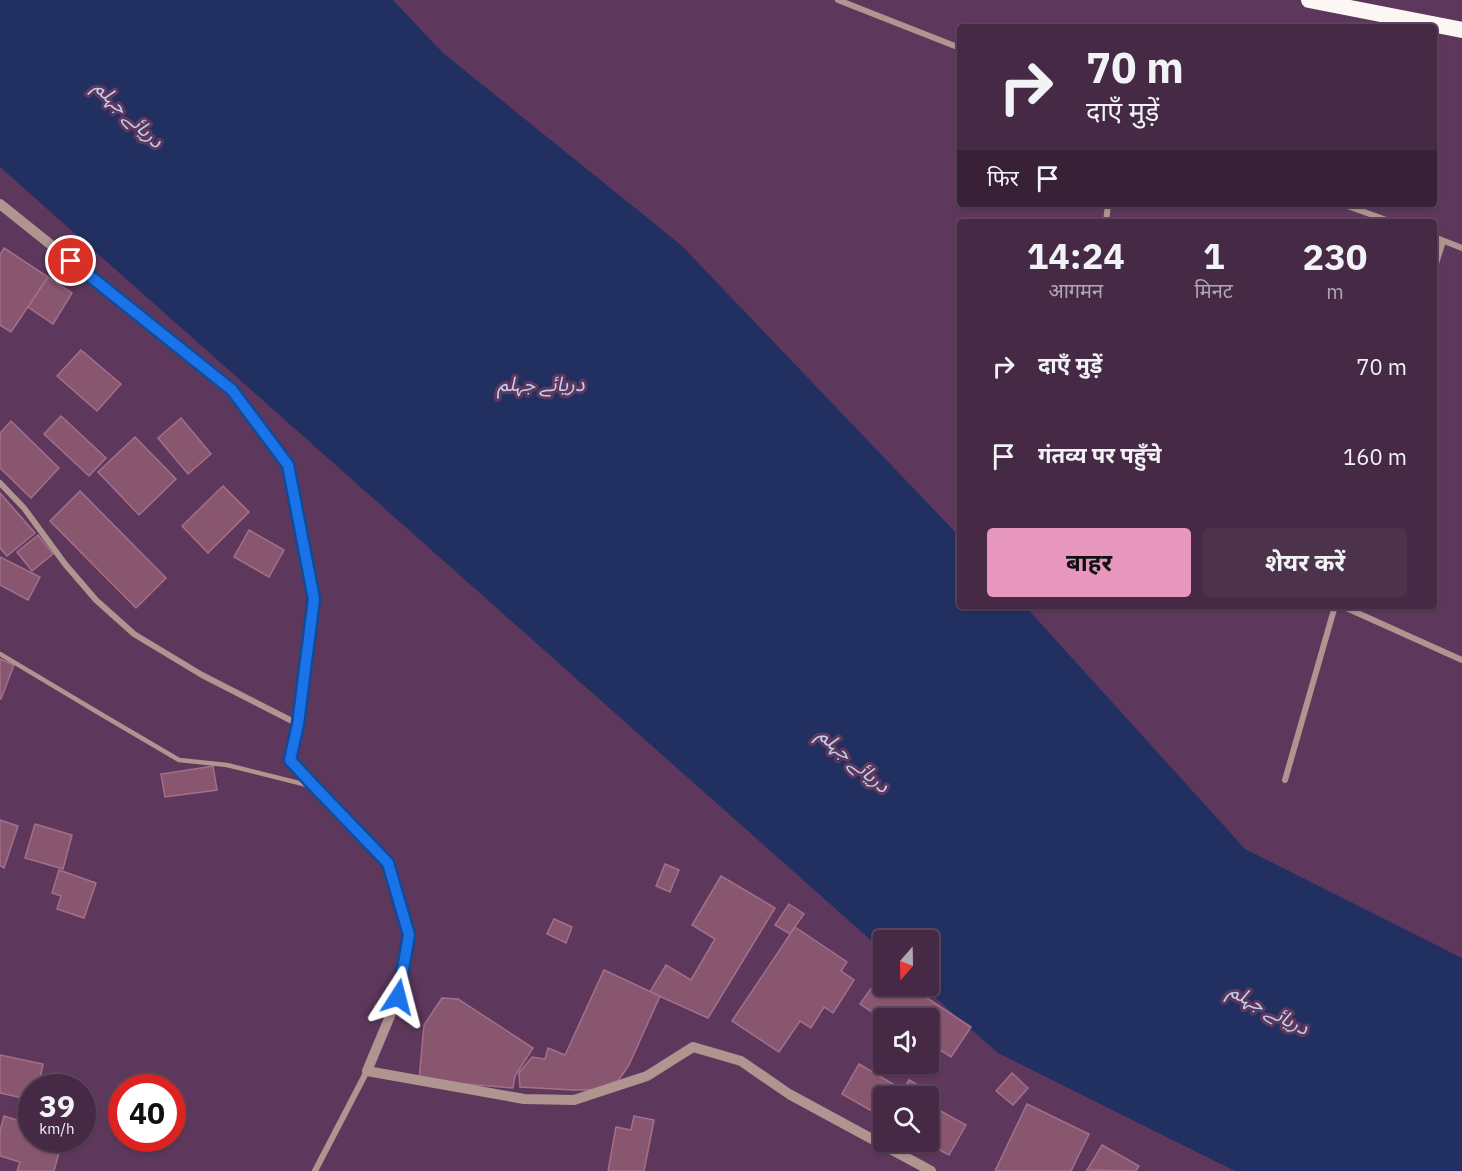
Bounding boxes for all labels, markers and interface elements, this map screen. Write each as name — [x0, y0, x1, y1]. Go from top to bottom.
text: 70 m — [1086, 40, 1184, 95]
icon: right — [987, 48, 1065, 126]
water label: دریائے جہلم — [87, 73, 170, 155]
text: दाएँ मुड़ें — [1086, 93, 1159, 128]
icon: arrive — [1031, 162, 1064, 195]
text: फिर — [987, 163, 1019, 192]
text: 14:24 — [1027, 232, 1125, 279]
text: 1 — [1203, 232, 1225, 279]
text: 230 — [1303, 233, 1367, 280]
pin — [45, 235, 96, 286]
icon: arrive — [54, 244, 87, 277]
text: आगमन — [1048, 277, 1103, 304]
text: मिनट — [1195, 277, 1233, 304]
text: m — [1326, 278, 1344, 305]
icon: right — [987, 350, 1020, 383]
text: दाएँ मुड़ें — [1038, 350, 1102, 379]
text: 70 m — [1356, 352, 1407, 381]
water label: دریائے جہلم — [497, 370, 585, 399]
icon: arrive — [987, 440, 1020, 473]
text: गंतव्य पर पहुँचे — [1038, 440, 1162, 469]
text: 160 m — [1343, 442, 1407, 471]
button: बाहर — [987, 528, 1191, 597]
button: शेयर करें — [1203, 528, 1407, 597]
water label: دریائے جہلم — [811, 720, 896, 800]
north arrow — [873, 930, 939, 996]
map controls — [873, 930, 939, 1152]
position arrow — [366, 965, 430, 1029]
water label: دریائے جہلم — [1223, 976, 1314, 1043]
button: sound — [873, 1008, 939, 1074]
speed limit sign: 40 — [108, 1074, 186, 1152]
text: 39 — [39, 1086, 75, 1125]
button: search — [873, 1086, 939, 1152]
text: km/h — [39, 1119, 75, 1138]

